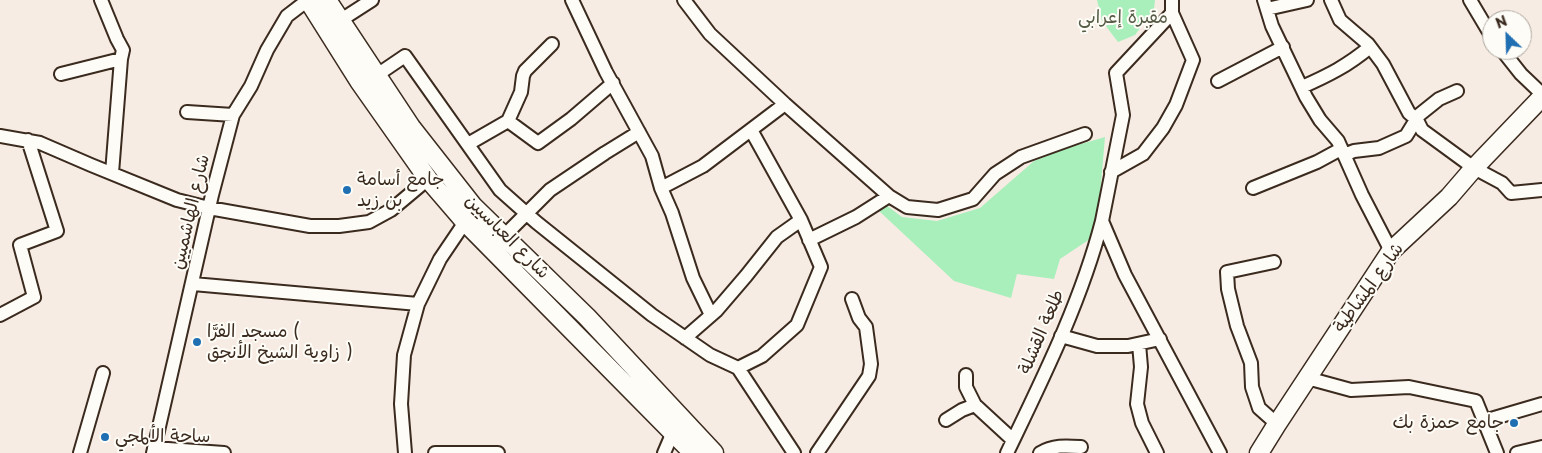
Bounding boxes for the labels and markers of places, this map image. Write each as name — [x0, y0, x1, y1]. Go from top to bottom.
place label: جامع أسامة بن زيد — [357, 169, 444, 212]
marker: جامع أسامة بن زيد — [341, 184, 353, 196]
place label: مسجد الفرَّا ( زاوية الشيخ الأنجق ) — [207, 321, 353, 364]
marker: مسجد الفرَّا ( زاوية الشيخ الأنجق ) — [191, 336, 203, 348]
place label: جامع حمزة بك — [1392, 412, 1504, 434]
marker: جامع حمزة بك — [1508, 417, 1520, 429]
place label: ساحة الألمجي — [115, 426, 210, 448]
marker: ساحة الألمجي — [99, 431, 111, 443]

